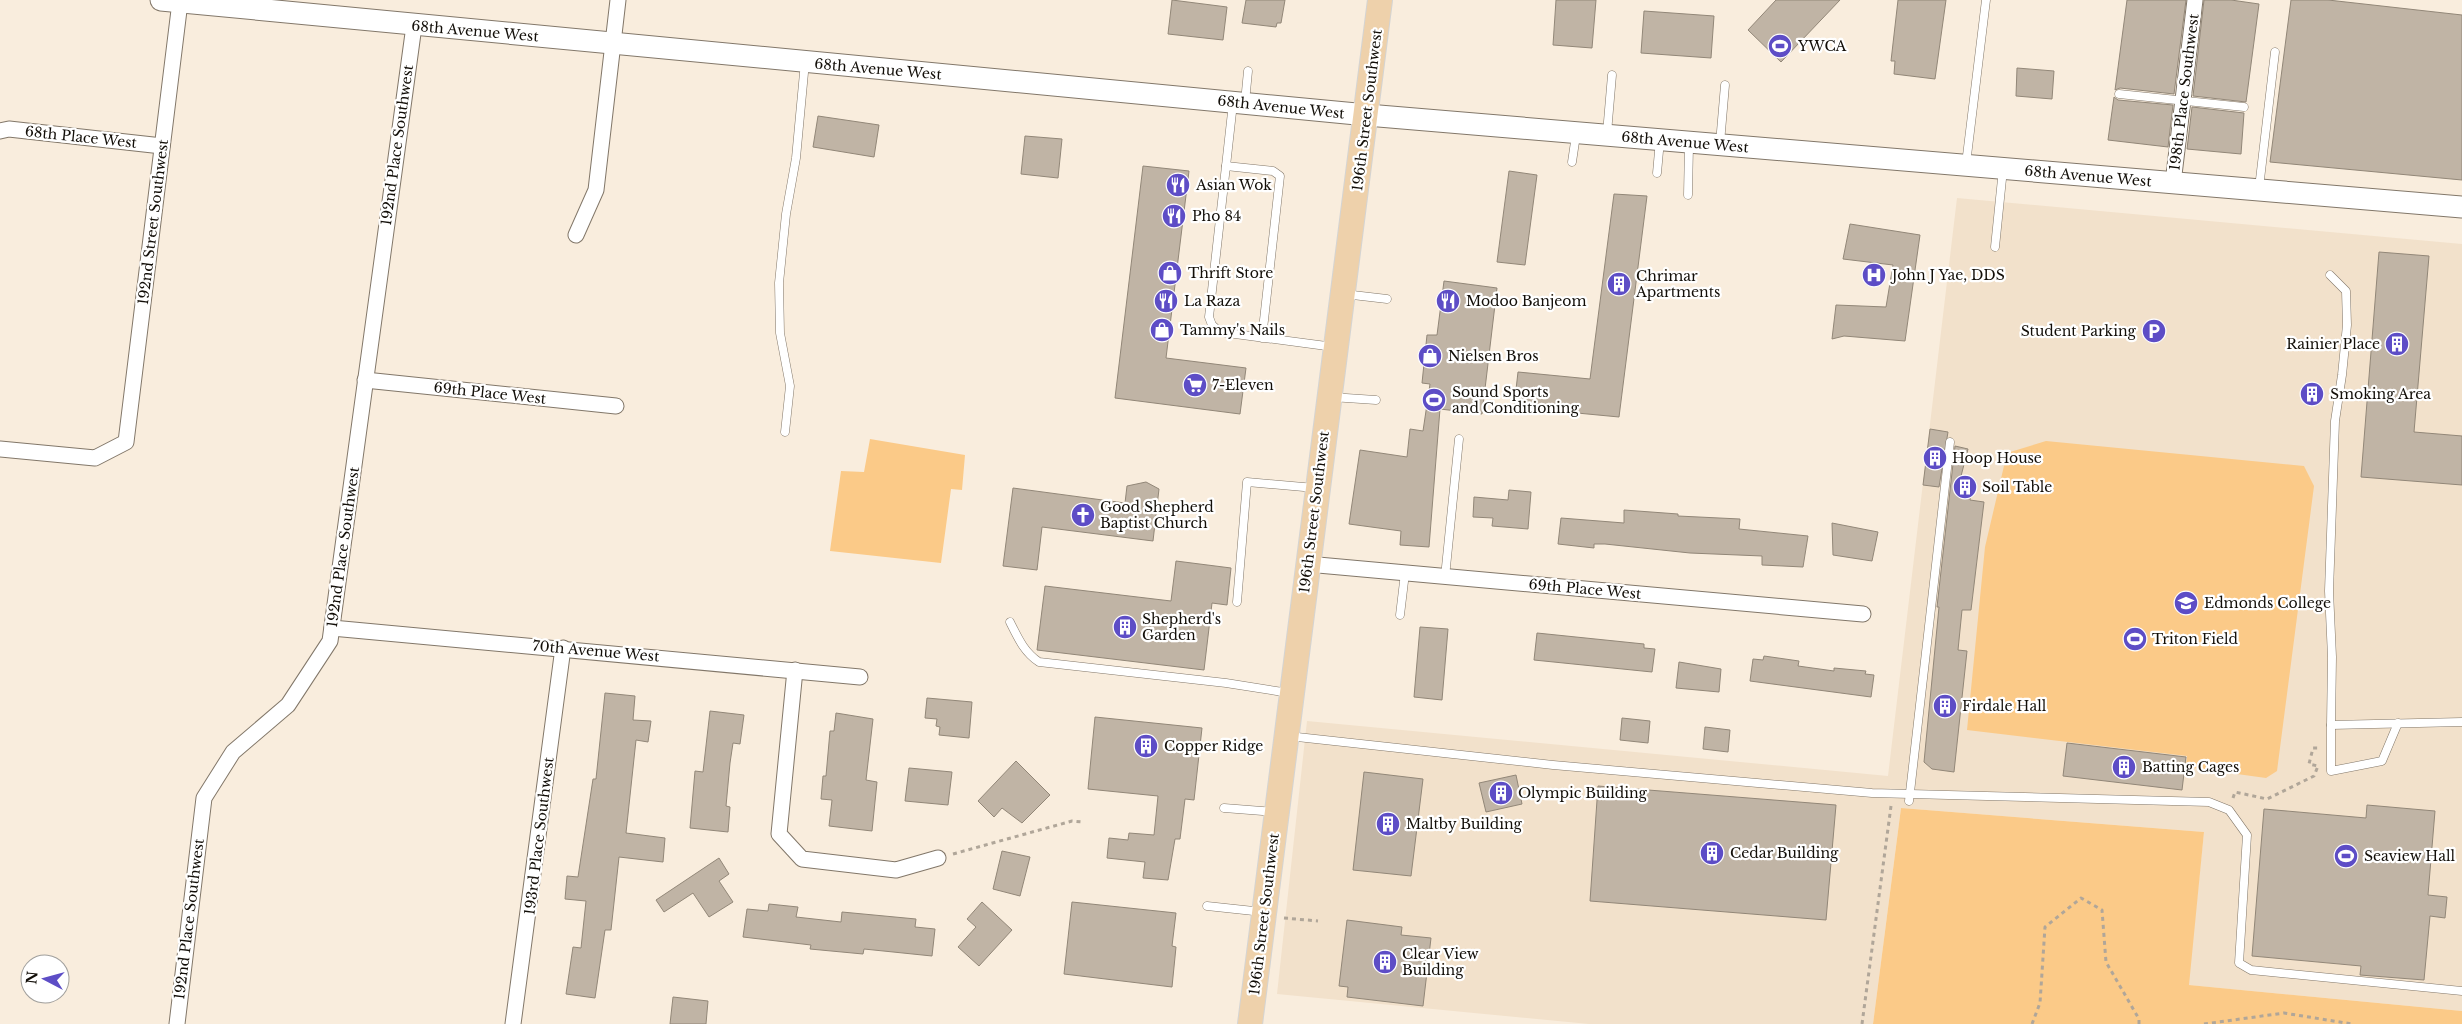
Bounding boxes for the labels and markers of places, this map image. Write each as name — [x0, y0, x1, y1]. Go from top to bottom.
sports icon: YWCA — [1767, 33, 1793, 59]
place label: YWCA — [1797, 37, 1847, 55]
restaurant icon: Asian Wok — [1165, 172, 1191, 198]
place label: Asian Wok — [1195, 176, 1272, 194]
restaurant icon: Pho 84 — [1161, 203, 1187, 229]
place label: Pho 84 — [1192, 207, 1241, 225]
shop icon: Thrift Store — [1157, 260, 1183, 286]
hospital icon: John J Yae, DDS — [1861, 262, 1887, 288]
place label: Thrift Store — [1188, 264, 1273, 282]
place label: John J Yae, DDS — [1890, 266, 2005, 284]
place label: Chrimar Apartments — [1635, 267, 1720, 301]
building icon: Chrimar Apartments — [1606, 271, 1632, 297]
restaurant icon: La Raza — [1153, 288, 1179, 314]
restaurant icon: Modoo Banjeom — [1435, 288, 1461, 314]
place label: La Raza — [1184, 292, 1240, 310]
place label: Modoo Banjeom — [1466, 292, 1586, 310]
shop icon: Tammy's Nails — [1149, 317, 1175, 343]
parking icon: Student Parking — [2141, 318, 2167, 344]
place label: Tammy's Nails — [1180, 321, 1285, 339]
place label: Student Parking — [2021, 322, 2137, 340]
building icon: Rainier Place — [2384, 331, 2410, 357]
place label: Rainier Place — [2286, 335, 2380, 353]
shop icon: Nielsen Bros — [1417, 343, 1443, 369]
place label: Nielsen Bros — [1448, 347, 1539, 365]
supermarket icon: 7-Eleven — [1182, 372, 1208, 398]
place label: 7-Eleven — [1212, 376, 1274, 394]
building icon: Smoking Area — [2299, 381, 2325, 407]
place label: Sound Sports and Conditioning — [1452, 383, 1579, 417]
place label: Smoking Area — [2330, 385, 2431, 403]
sports icon: Sound Sports and Conditioning — [1421, 387, 1447, 413]
building icon: Hoop House — [1922, 445, 1948, 471]
place label: Hoop House — [1952, 449, 2042, 467]
building icon: Soil Table — [1952, 474, 1978, 500]
place label: Soil Table — [1982, 478, 2052, 496]
place label: Good Shepherd Baptist Church — [1100, 498, 1214, 532]
church icon: Good Shepherd Baptist Church — [1070, 502, 1096, 528]
school or university icon: Edmonds College — [2173, 590, 2199, 616]
place label: Edmonds College — [2204, 594, 2331, 612]
place label: Shepherd's Garden — [1142, 610, 1221, 644]
building icon: Shepherd's Garden — [1112, 614, 1138, 640]
sports icon: Triton Field — [2122, 626, 2148, 652]
place label: Triton Field — [2152, 630, 2239, 648]
building icon: Firdale Hall — [1932, 693, 1958, 719]
place label: Firdale Hall — [1962, 697, 2047, 715]
building icon: Copper Ridge — [1133, 733, 1159, 759]
place label: Copper Ridge — [1164, 737, 1263, 755]
building icon: Batting Cages — [2111, 754, 2137, 780]
place label: Batting Cages — [2142, 758, 2239, 776]
building icon: Olympic Building — [1488, 780, 1514, 806]
place label: Olympic Building — [1518, 784, 1648, 802]
building icon: Maltby Building — [1375, 811, 1401, 837]
place label: Maltby Building — [1406, 815, 1523, 833]
building icon: Cedar Building — [1699, 840, 1725, 866]
sports icon: Seaview Hall — [2333, 843, 2359, 869]
place label: Cedar Building — [1730, 844, 1839, 862]
place label: Seaview Hall — [2364, 847, 2455, 865]
place label: Clear View Building — [1402, 945, 1479, 979]
building icon: Clear View Building — [1372, 949, 1398, 975]

